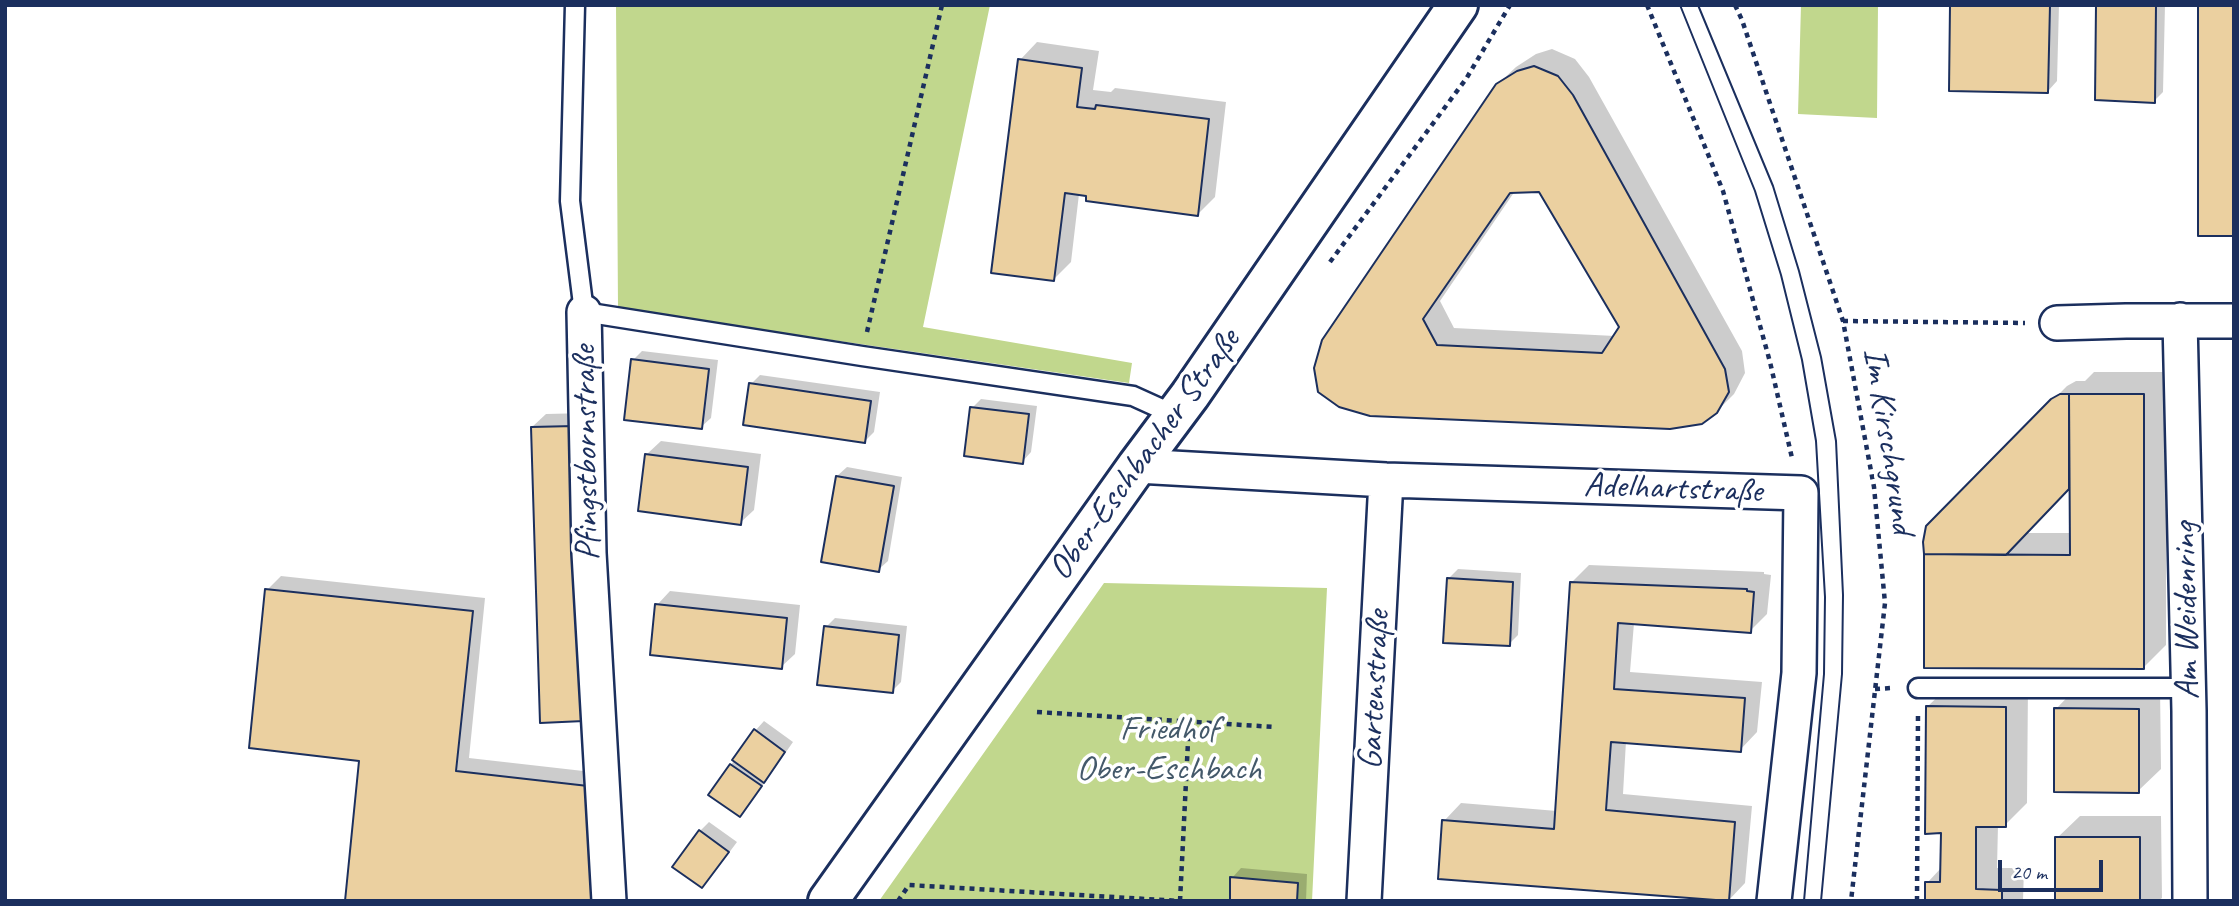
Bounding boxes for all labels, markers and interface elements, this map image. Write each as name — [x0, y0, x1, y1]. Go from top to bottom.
street label: Ober-Eschbacher Straße — [1040, 321, 1250, 589]
street label: Pfingstbornstraße — [564, 345, 610, 561]
street label: Im Kirschgrund — [1853, 345, 1923, 537]
street label: Adelhartstraße — [1583, 465, 1763, 513]
street label: Am Weidenring — [2164, 522, 2210, 700]
street label: Gartenstraße — [1350, 609, 1400, 771]
park label: Friedhof Ober-Eschbach — [1077, 709, 1261, 791]
scale bar — [2001, 846, 2106, 890]
text: 20 m — [2011, 859, 2047, 885]

